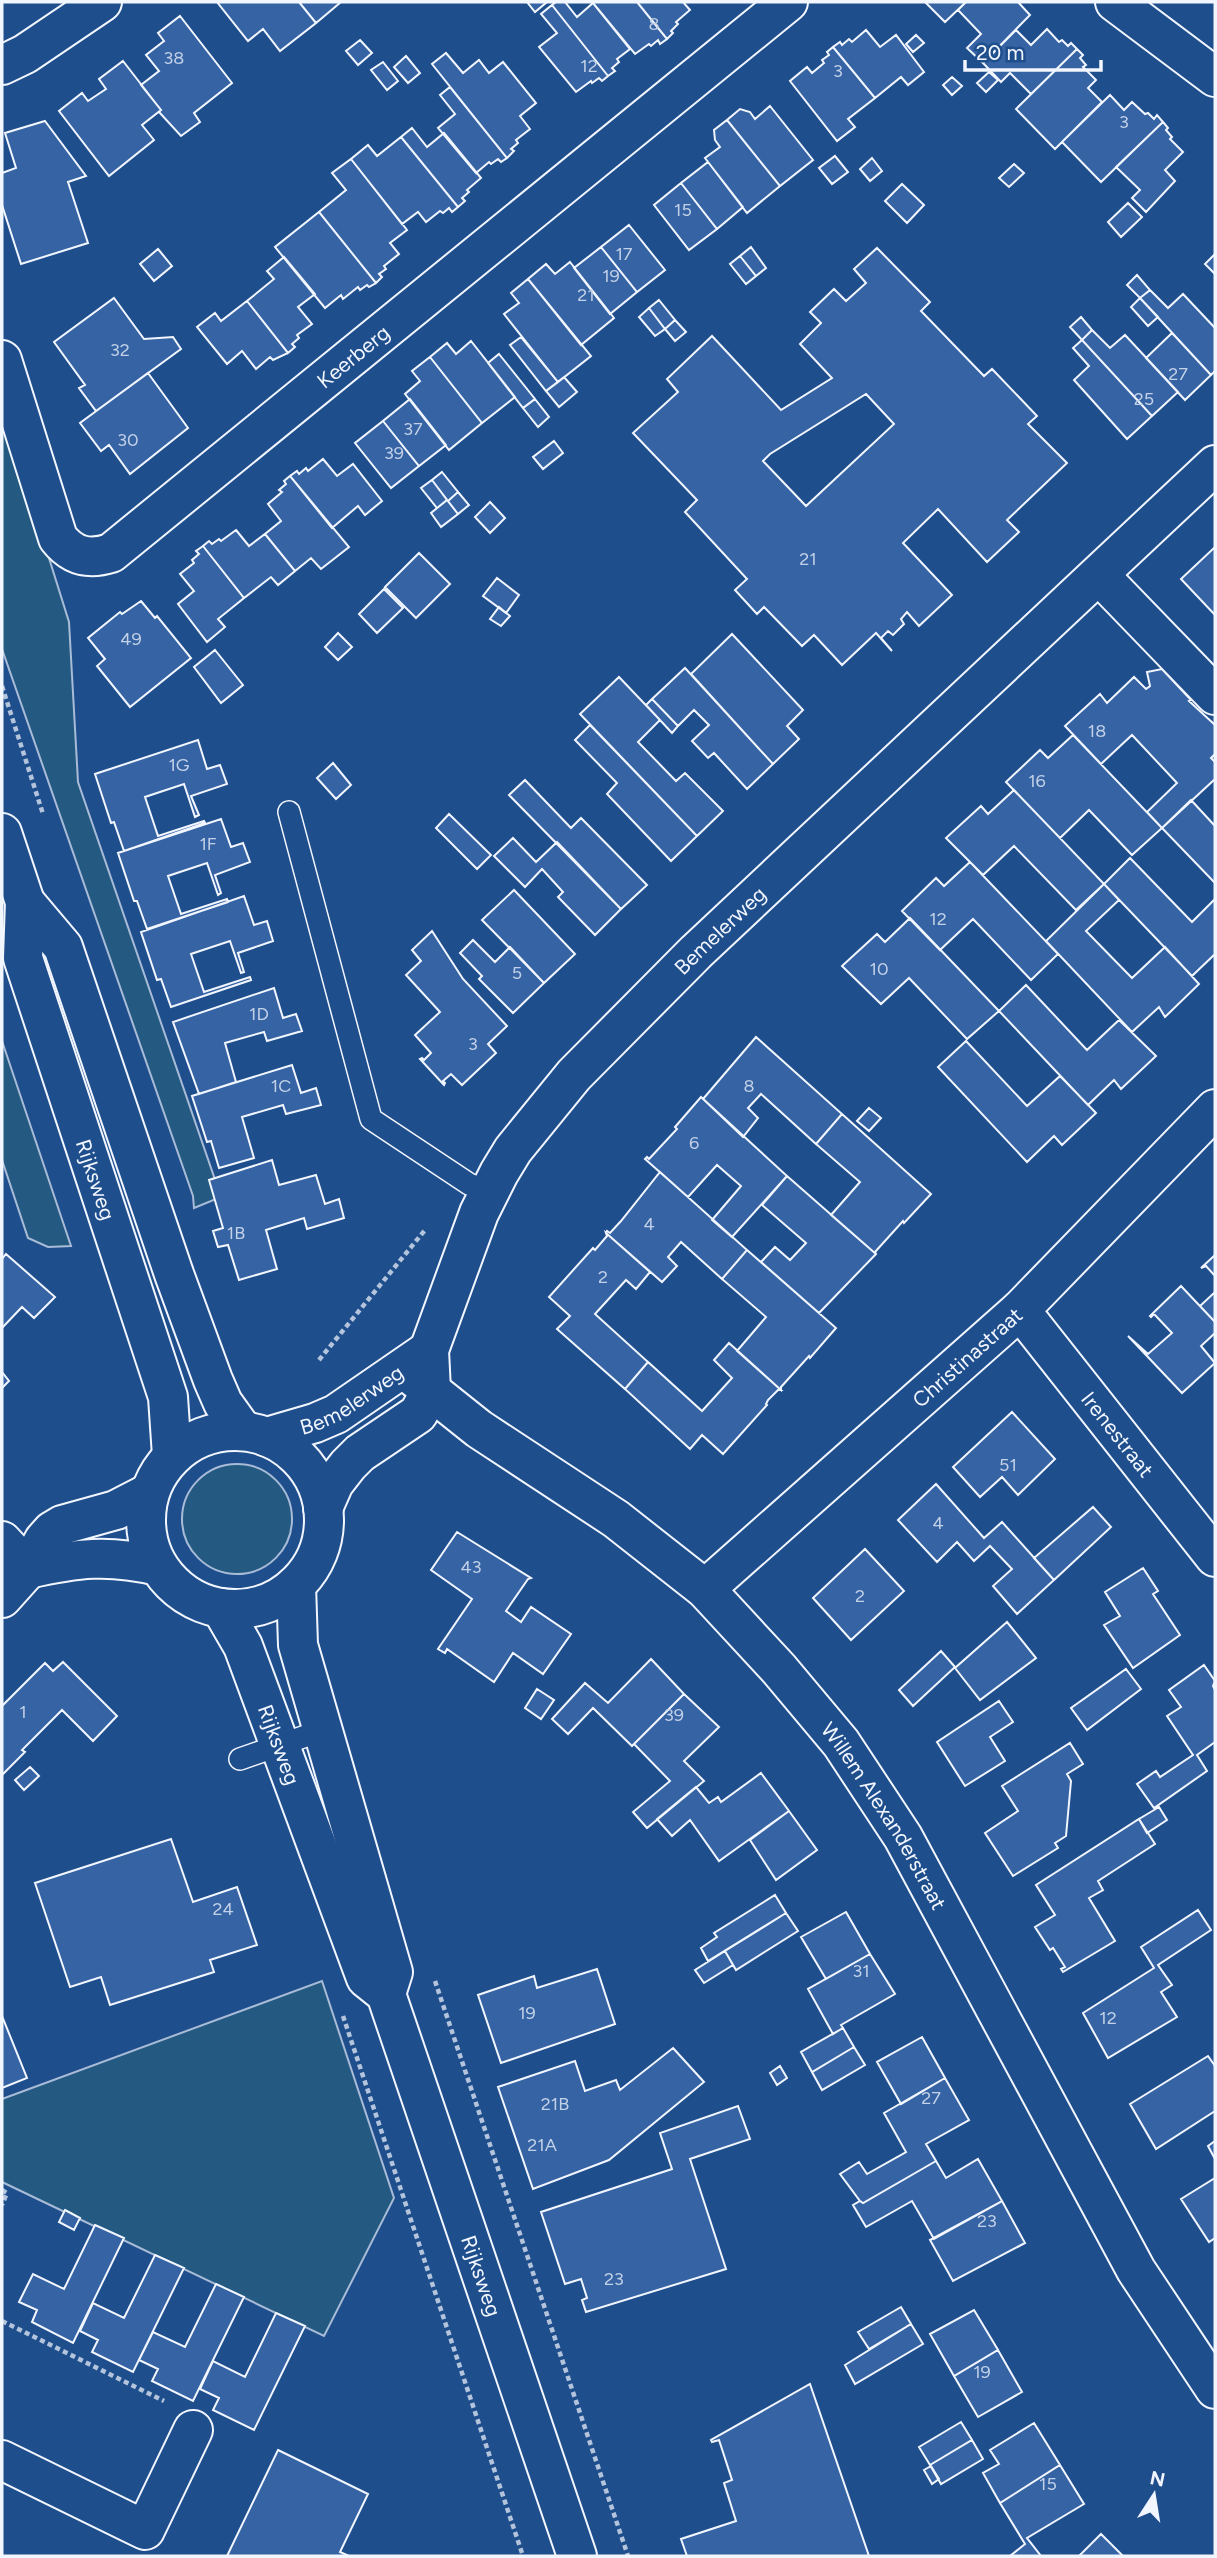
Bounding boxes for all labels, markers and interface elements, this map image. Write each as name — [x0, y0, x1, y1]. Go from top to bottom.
house number: 8 — [648, 13, 660, 35]
scale bar — [965, 28, 1102, 72]
text: 20 m — [976, 40, 1024, 65]
house number: 38 — [164, 47, 184, 69]
house number: 12 — [580, 55, 598, 77]
house number: 3 — [833, 60, 843, 82]
house number: 3 — [1119, 111, 1129, 133]
house number: 15 — [674, 199, 692, 221]
house number: 17 — [615, 243, 633, 265]
house number: 19 — [602, 265, 620, 287]
house number: 21 — [577, 284, 595, 306]
street label: Keerberg — [312, 319, 394, 393]
house number: 32 — [110, 339, 130, 361]
house number: 27 — [1168, 363, 1188, 385]
house number: 25 — [1134, 388, 1154, 410]
house number: 37 — [403, 418, 423, 440]
house number: 30 — [117, 429, 139, 451]
house number: 39 — [384, 442, 404, 464]
house number: 21 — [799, 548, 817, 570]
house number: 49 — [120, 628, 142, 650]
house number: 18 — [1088, 720, 1106, 742]
house number: 1G — [168, 754, 190, 776]
house number: 16 — [1028, 770, 1046, 792]
house number: 1F — [199, 833, 217, 855]
street label: Bemelerweg — [669, 881, 771, 979]
house number: 12 — [929, 908, 947, 930]
house number: 10 — [870, 958, 888, 980]
house number: 5 — [512, 962, 522, 984]
house number: 1D — [249, 1003, 269, 1025]
house number: 3 — [468, 1033, 478, 1055]
house number: 1C — [271, 1075, 291, 1097]
house number: 8 — [743, 1075, 755, 1097]
house number: 6 — [689, 1132, 699, 1154]
street label: Rijksweg — [71, 1136, 121, 1223]
house number: 4 — [643, 1213, 655, 1235]
house number: 1B — [227, 1222, 245, 1244]
house number: 2 — [598, 1266, 608, 1288]
street label: Christinastraat — [907, 1302, 1027, 1412]
street label: Bemelerweg — [297, 1359, 408, 1439]
street label: Irenestraat — [1077, 1386, 1159, 1482]
house number: 51 — [999, 1454, 1017, 1476]
house number: 4 — [932, 1512, 944, 1534]
house number: 43 — [461, 1556, 481, 1578]
house number: 2 — [855, 1585, 865, 1607]
house number: 1 — [19, 1701, 27, 1723]
street label: Rijksweg — [253, 1701, 306, 1788]
house number: 39 — [664, 1704, 684, 1726]
street label: Willem Alexanderstraat — [816, 1717, 952, 1914]
house number: 24 — [212, 1898, 234, 1920]
house number: 31 — [852, 1960, 870, 1982]
house number: 19 — [518, 2002, 536, 2024]
house number: 12 — [1099, 2007, 1117, 2029]
house number: 27 — [921, 2087, 941, 2109]
house number: 21B — [541, 2093, 569, 2115]
house number: 21A — [527, 2134, 557, 2156]
house number: 23 — [977, 2210, 997, 2232]
street label: Rijksweg — [456, 2232, 507, 2319]
house number: 23 — [604, 2268, 624, 2290]
house number: 19 — [973, 2361, 991, 2383]
north arrow — [1119, 2460, 1189, 2530]
text: N — [1148, 2466, 1167, 2492]
house number: 15 — [1039, 2473, 1057, 2495]

